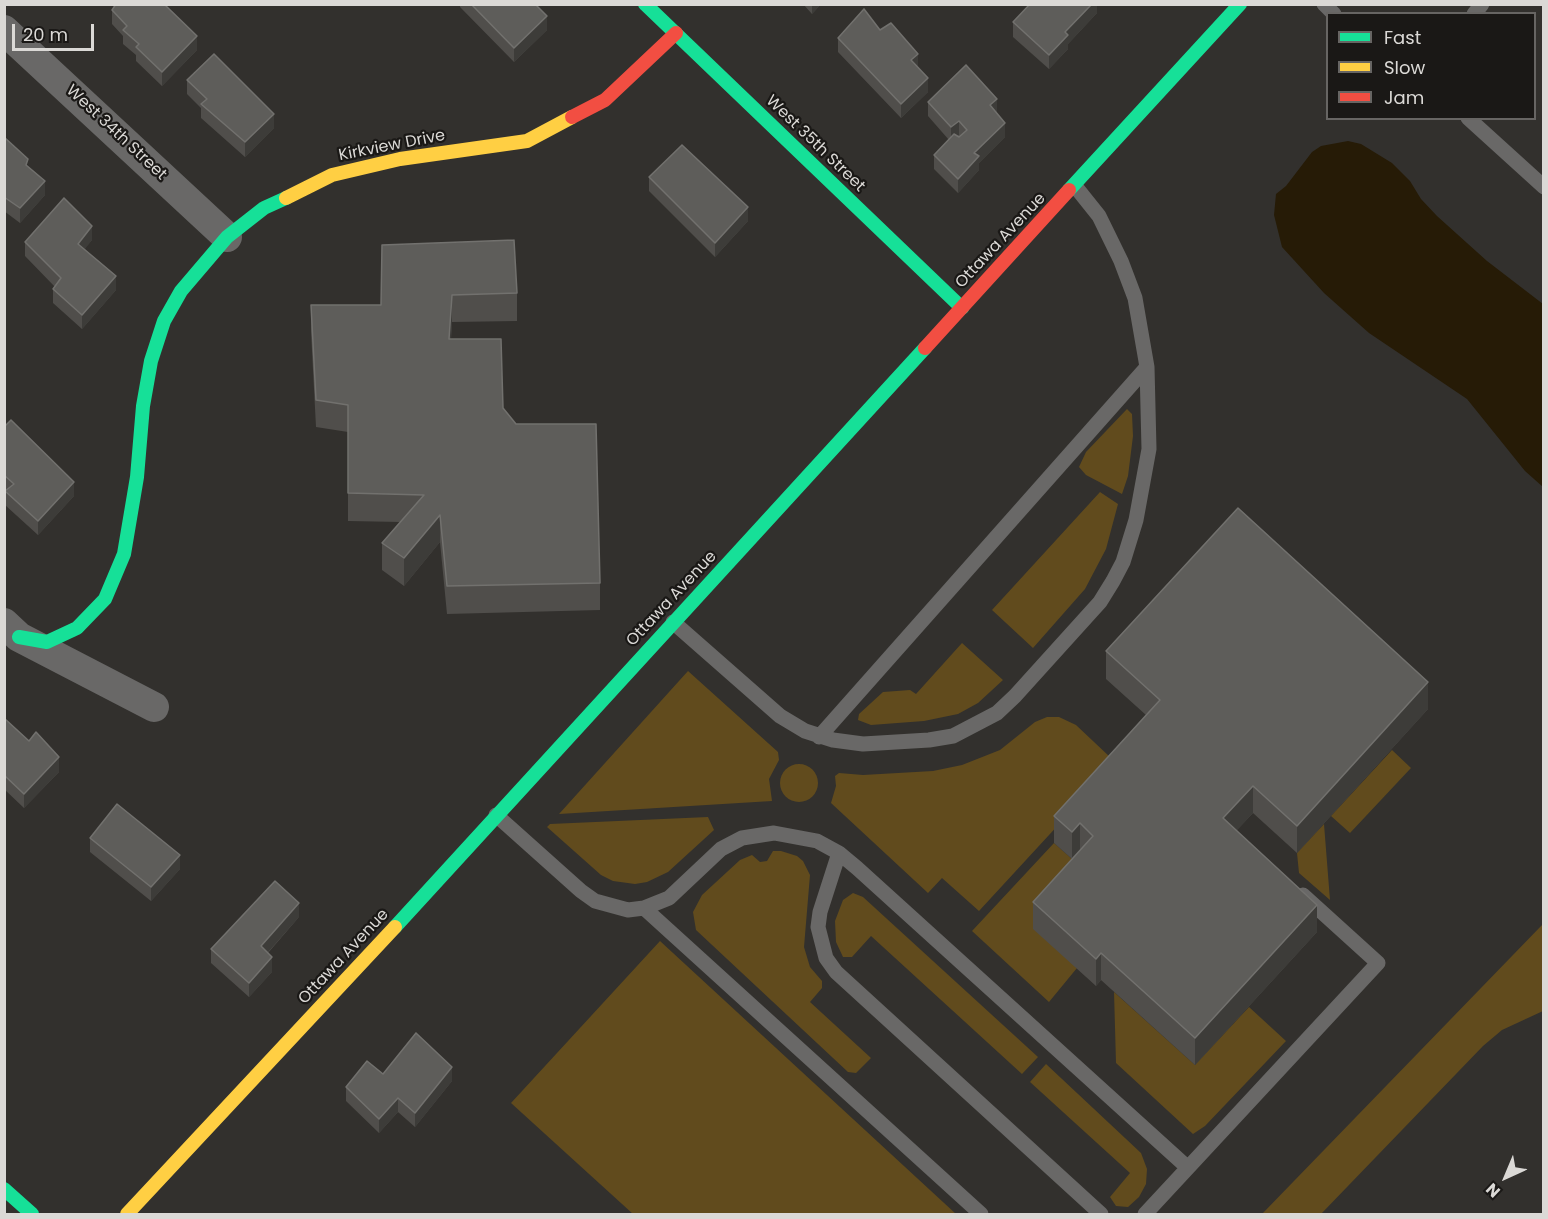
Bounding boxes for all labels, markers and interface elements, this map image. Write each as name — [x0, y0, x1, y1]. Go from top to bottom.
scale bar — [15, 12, 98, 50]
legend — [1326, 12, 1536, 120]
text: 20 m — [23, 22, 68, 47]
text: Fast — [1384, 25, 1421, 50]
text: Slow — [1384, 55, 1425, 80]
street label: West 34th Street — [62, 81, 170, 185]
text: Jam — [1384, 85, 1424, 110]
street label: West 35th Street — [761, 92, 869, 196]
street label: Kirkview Drive — [337, 126, 447, 166]
street label: Ottawa Avenue — [952, 189, 1050, 293]
street label: Ottawa Avenue — [623, 547, 721, 651]
street label: Ottawa Avenue — [295, 905, 393, 1009]
north arrow — [1476, 1147, 1536, 1207]
text: N — [1481, 1178, 1505, 1203]

